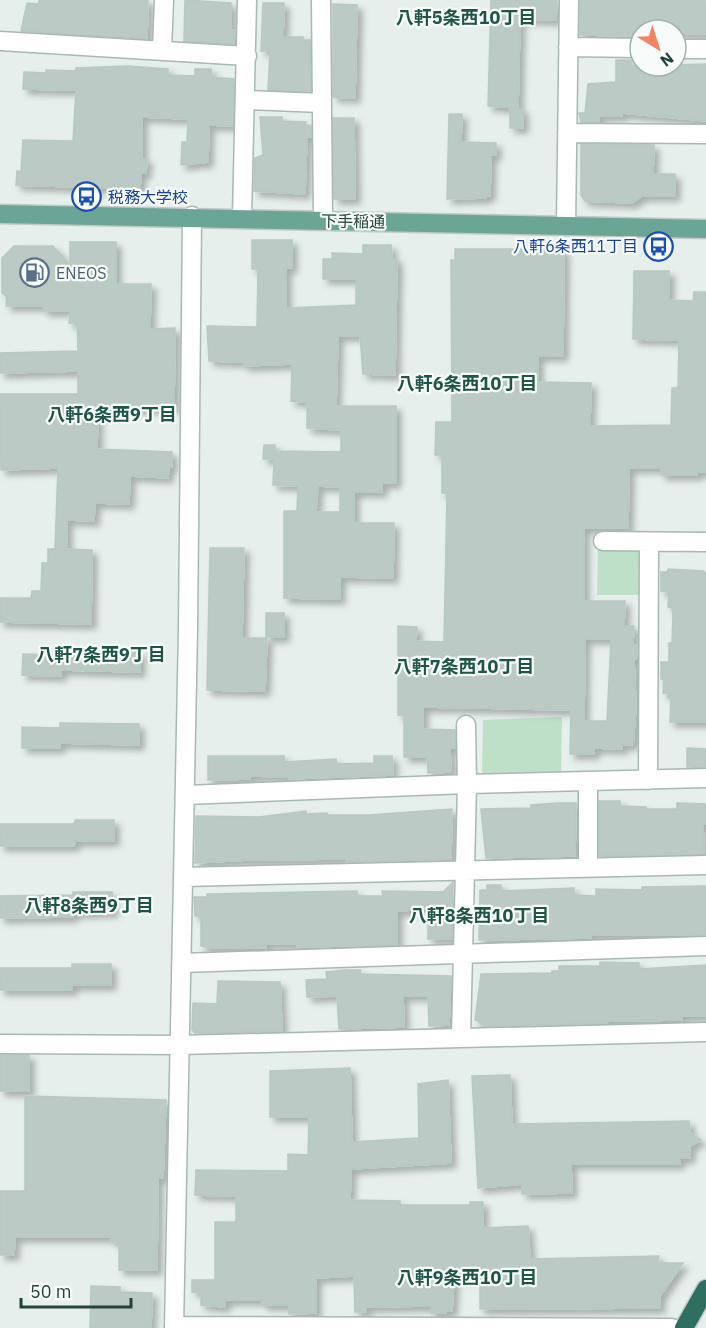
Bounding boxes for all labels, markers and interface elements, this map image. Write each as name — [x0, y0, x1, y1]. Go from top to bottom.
district label: 八軒5条西10丁目 — [396, 6, 536, 29]
north arrow — [628, 18, 688, 78]
text: N — [657, 48, 678, 71]
bus stop icon: 税務大学校 — [71, 181, 103, 213]
place label: 税務大学校 — [108, 187, 188, 207]
street label: 下手稲通 — [321, 210, 385, 232]
bus stop icon: 八軒6条西11丁目 — [643, 230, 675, 262]
place label: 八軒6条西11丁目 — [513, 236, 638, 256]
fuel station icon: ENEOS — [19, 257, 51, 289]
place label: ENEOS — [56, 263, 107, 283]
district label: 八軒6条西10丁目 — [397, 372, 537, 395]
district label: 八軒6条西9丁目 — [47, 403, 177, 426]
district label: 八軒7条西9丁目 — [36, 643, 166, 666]
district label: 八軒7条西10丁目 — [394, 655, 534, 678]
district label: 八軒8条西9丁目 — [24, 894, 154, 917]
district label: 八軒8条西10丁目 — [409, 904, 549, 927]
district label: 八軒9条西10丁目 — [397, 1266, 537, 1289]
scale bar — [21, 1271, 130, 1309]
text: 50 m — [30, 1280, 72, 1303]

